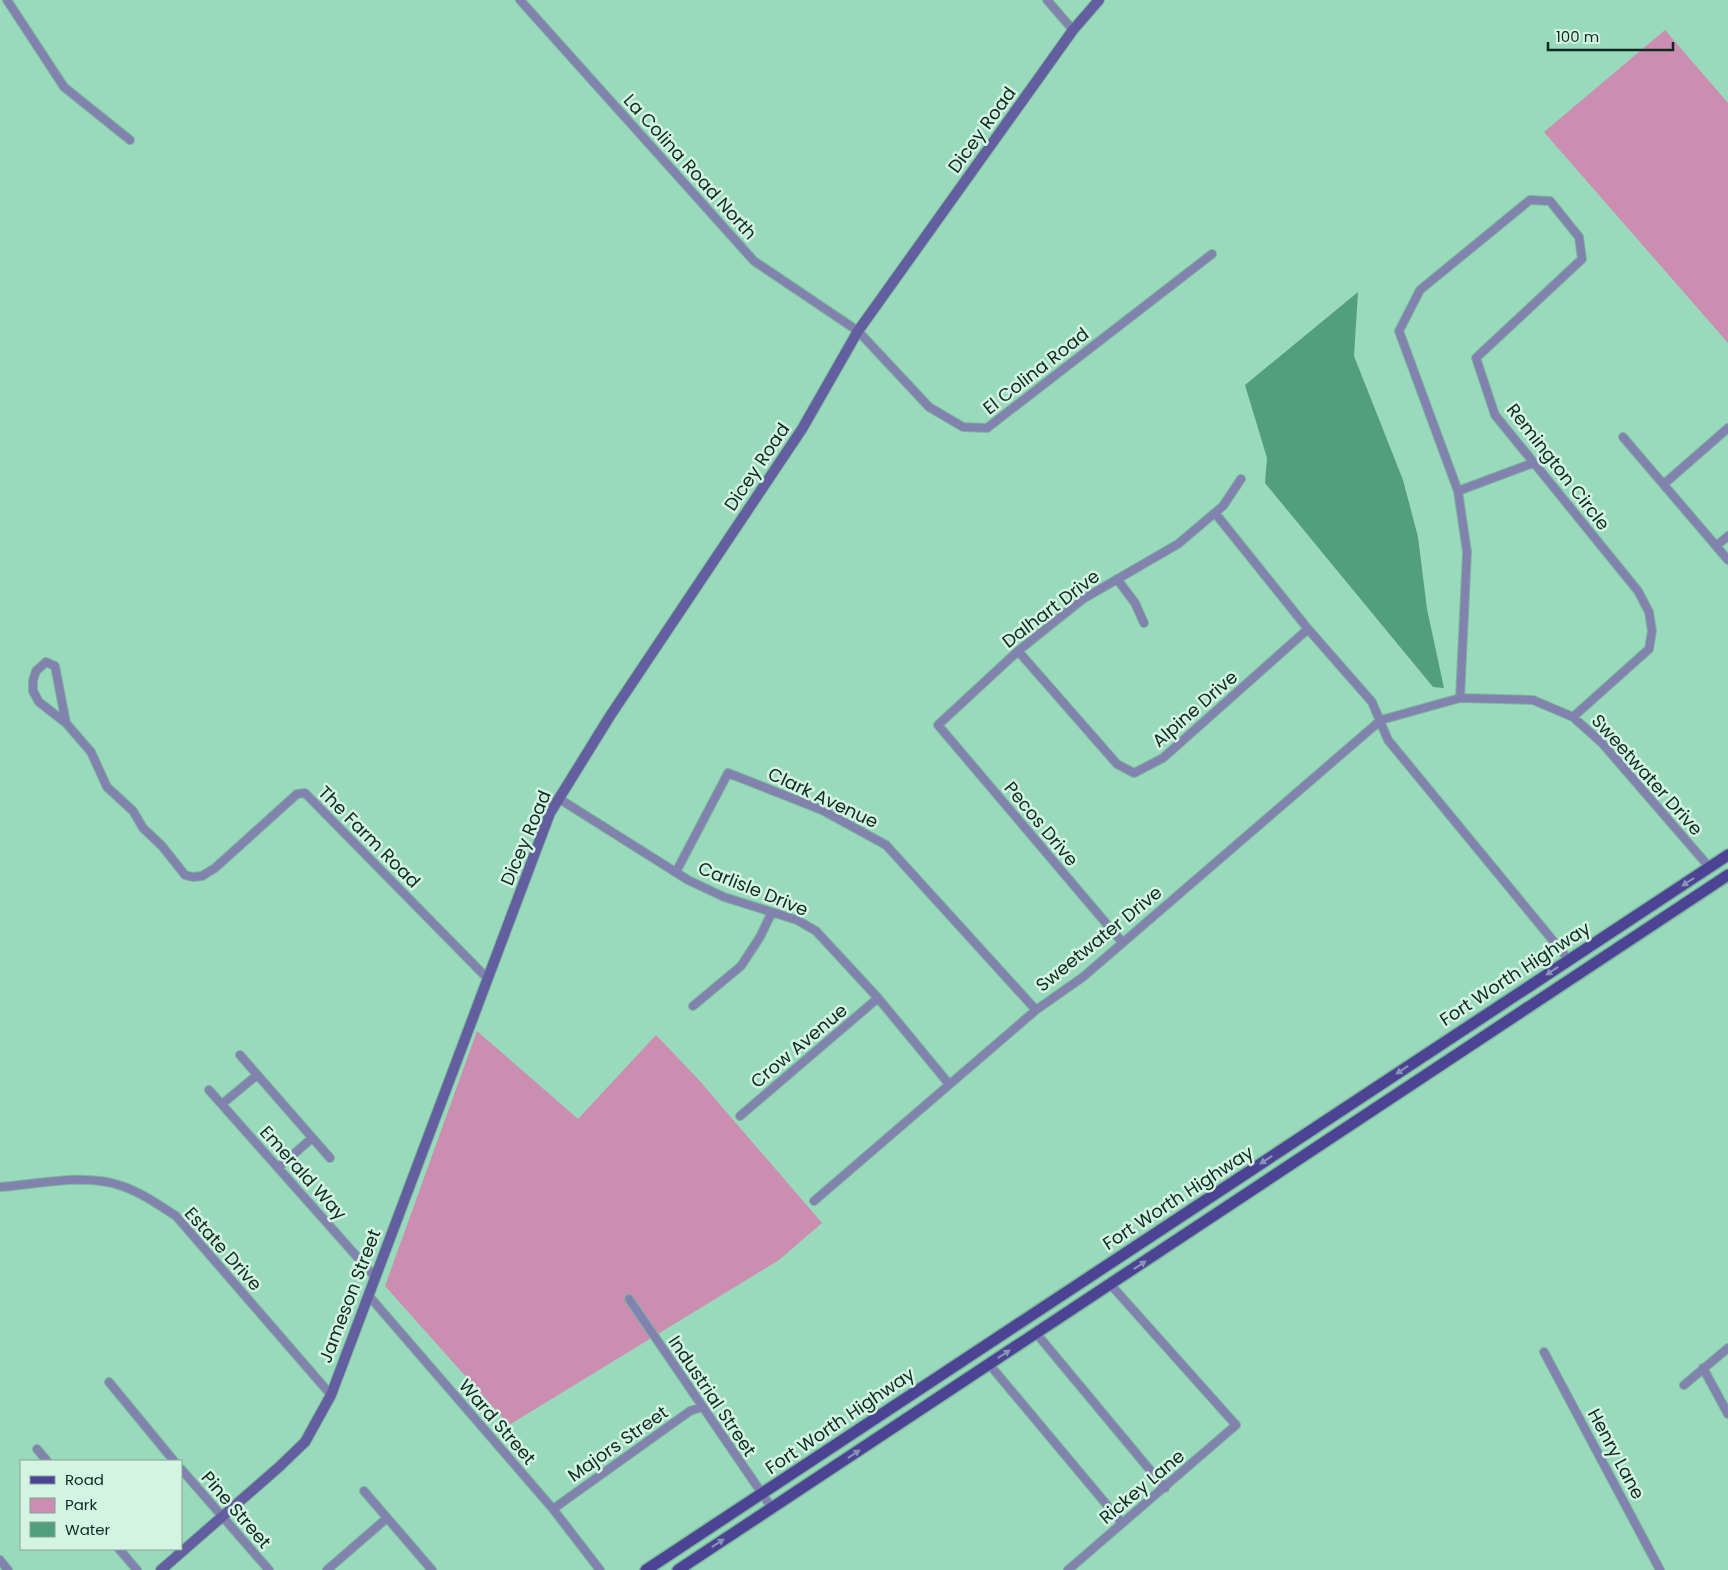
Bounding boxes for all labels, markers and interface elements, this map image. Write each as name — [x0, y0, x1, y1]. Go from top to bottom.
scale bar — [1548, 20, 1673, 52]
text: 100 m — [1556, 26, 1599, 47]
street label: Dicey Road — [942, 82, 1021, 178]
street label: La Colina Road North — [618, 88, 763, 245]
street label: El Colina Road — [978, 321, 1094, 420]
street label: Remington Circle — [1501, 398, 1616, 535]
street label: Dicey Road — [718, 418, 795, 516]
street label: Dalhart Drive — [997, 564, 1105, 654]
street label: Alpine Drive — [1147, 664, 1243, 753]
street label: Sweetwater Drive — [1586, 709, 1709, 841]
street label: Clark Avenue — [764, 761, 882, 834]
street label: Pecos Drive — [999, 776, 1084, 871]
street label: The Farm Road — [313, 780, 426, 893]
street label: Dicey Road — [494, 786, 557, 889]
street label: Carlisle Drive — [694, 855, 812, 922]
one-way arrow — [1681, 878, 1694, 887]
street label: Sweetwater Drive — [1030, 880, 1167, 997]
street label: Fort Worth Highway — [1435, 915, 1595, 1032]
one-way arrow — [1545, 966, 1559, 976]
street label: Crow Avenue — [745, 998, 852, 1094]
one-way arrow — [1395, 1065, 1408, 1075]
street label: Emerald Way — [254, 1120, 353, 1225]
street label: Fort Worth Highway — [1098, 1139, 1258, 1256]
one-way arrow — [1259, 1155, 1273, 1165]
street label: Estate Drive — [179, 1201, 268, 1296]
street label: Jameson Street — [313, 1225, 387, 1366]
one-way arrow — [1133, 1260, 1146, 1269]
street label: Industrial Street — [663, 1330, 762, 1461]
one-way arrow — [997, 1349, 1011, 1359]
street label: Fort Worth Highway — [760, 1361, 919, 1480]
street label: Ward Street — [453, 1373, 542, 1470]
street label: Majors Street — [563, 1400, 673, 1487]
street label: Henry Lane — [1582, 1404, 1651, 1504]
street label: Rickey Lane — [1094, 1444, 1190, 1530]
one-way arrow — [847, 1449, 861, 1458]
legend — [20, 1460, 182, 1550]
street label: Pine Street — [196, 1466, 277, 1554]
text: Road — [65, 1469, 104, 1490]
text: Park — [65, 1494, 97, 1515]
text: Water — [65, 1519, 111, 1540]
one-way arrow — [712, 1538, 725, 1548]

